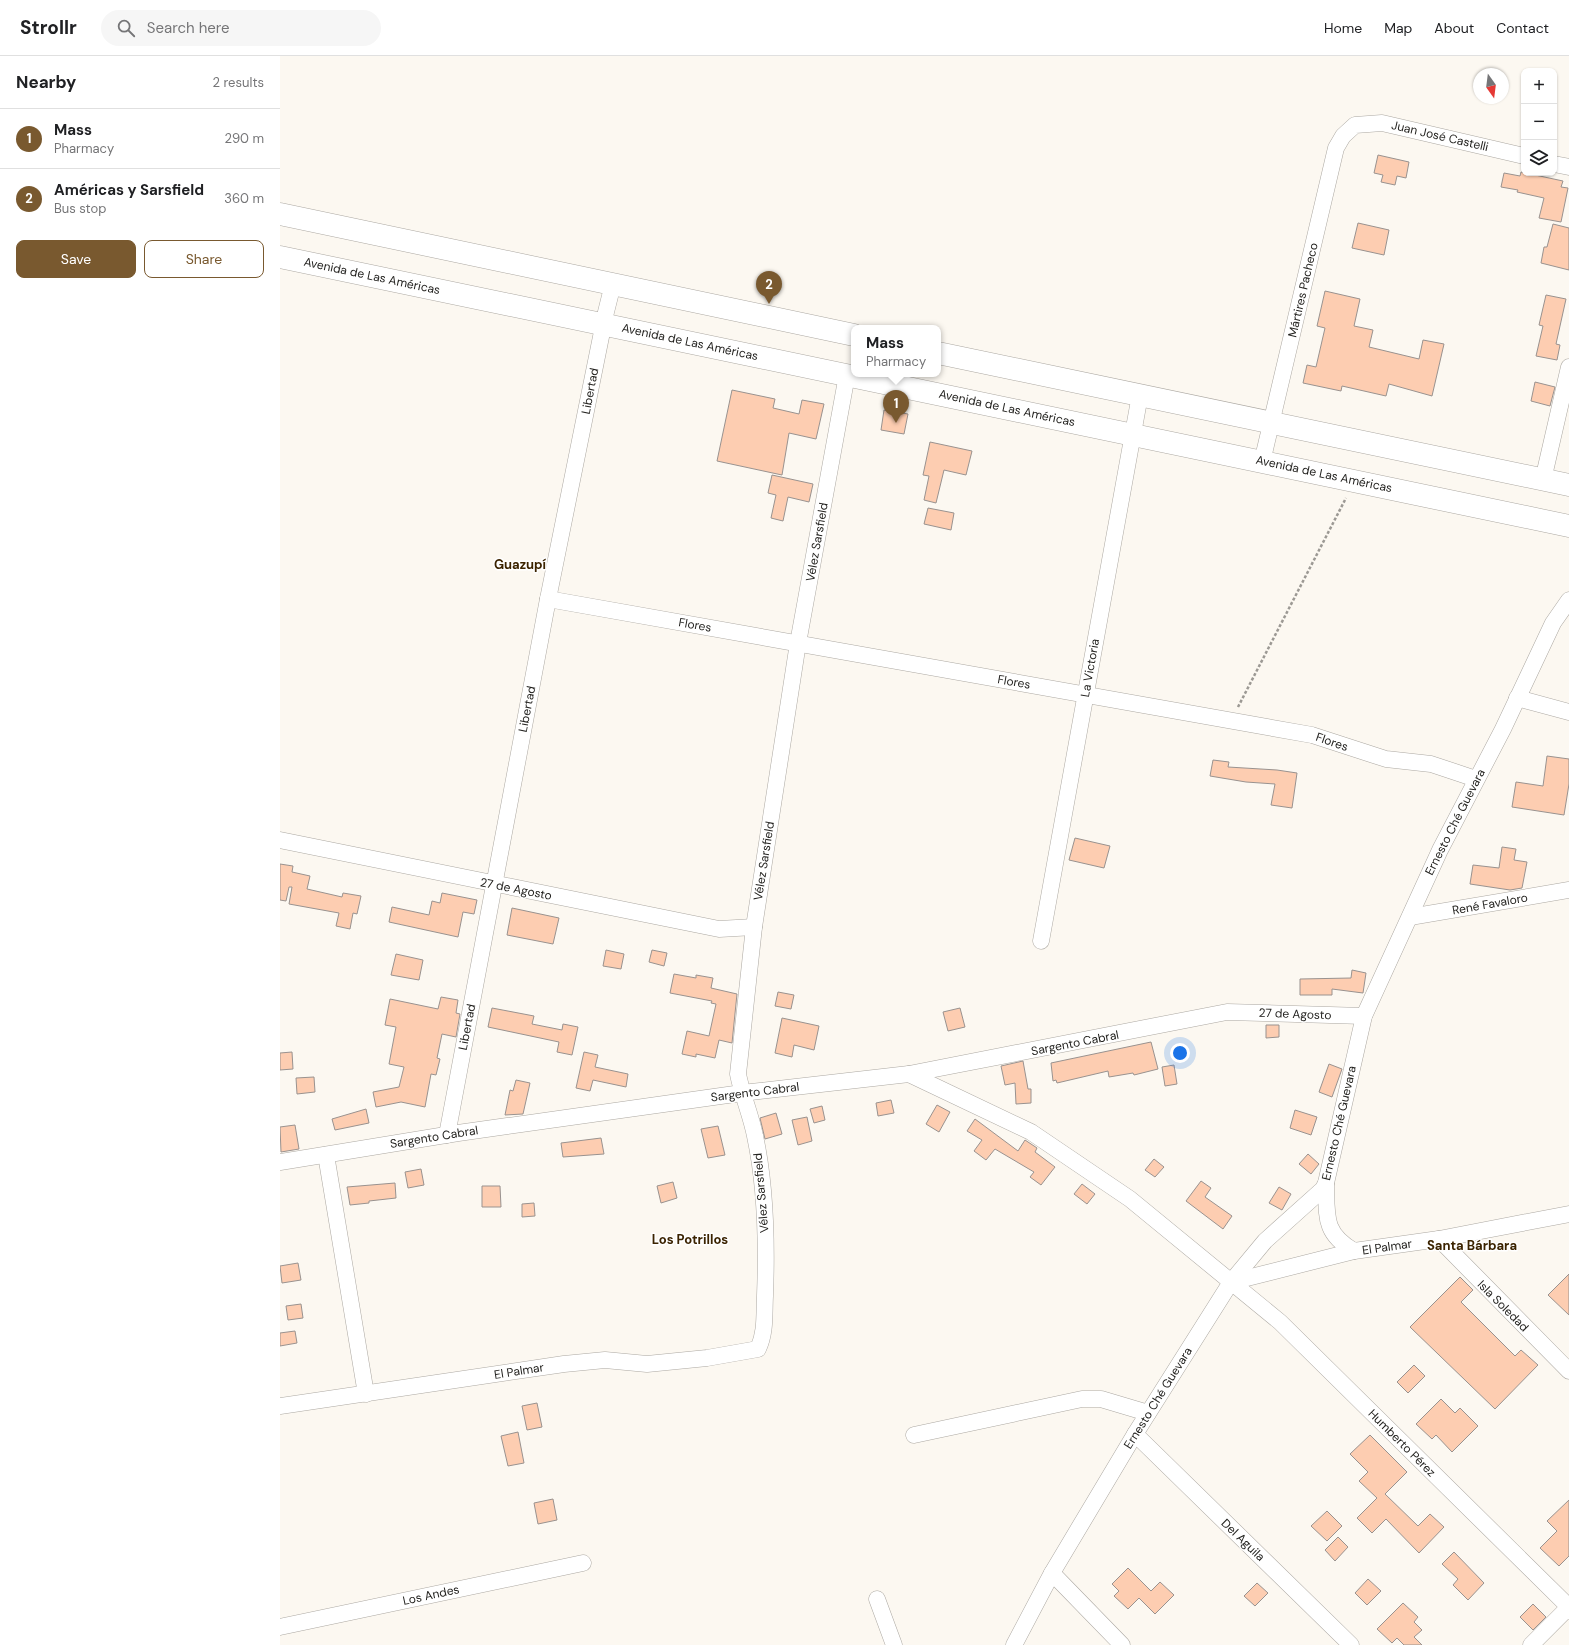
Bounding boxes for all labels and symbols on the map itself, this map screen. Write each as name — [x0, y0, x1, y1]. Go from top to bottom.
north arrow — [1473, 68, 1509, 104]
street label: Juan José Castelli — [1390, 117, 1490, 155]
street label: Mártires Pacheco — [1284, 241, 1322, 339]
street label: Avenida de Las Américas — [302, 254, 442, 298]
pin: 2 — [756, 271, 782, 304]
street label: Avenida de Las Américas — [620, 320, 760, 364]
street label: Libertad — [578, 367, 602, 415]
street label: Avenida de Las Américas — [937, 386, 1077, 430]
pin: 1 — [883, 390, 909, 423]
street label: Avenida de Las Américas — [1254, 452, 1394, 496]
street label: Vélez Sarsfield — [802, 501, 832, 583]
district label: Guazupí — [494, 556, 547, 573]
street label: Flores — [677, 614, 713, 636]
street label: La Victoria — [1077, 637, 1103, 699]
street label: Flores — [996, 671, 1032, 693]
street label: Libertad — [515, 685, 539, 733]
street label: Flores — [1314, 729, 1350, 755]
street label: Ernesto Ché Guevara — [1421, 766, 1489, 878]
street label: Vélez Sarsfield — [750, 820, 778, 902]
street label: 27 de Agosto — [479, 874, 553, 904]
street label: René Favaloro — [1451, 889, 1529, 919]
street label: Libertad — [455, 1003, 479, 1051]
street label: 27 de Agosto — [1258, 1005, 1332, 1023]
street label: Sargento Cabral — [1030, 1027, 1120, 1059]
your location — [1170, 1043, 1190, 1063]
street label: Ernesto Ché Guevara — [1318, 1064, 1360, 1182]
street label: Sargento Cabral — [710, 1079, 800, 1105]
street label: Sargento Cabral — [389, 1122, 479, 1152]
street label: Vélez Sarsfield — [750, 1152, 772, 1234]
district label: Los Potrillos — [652, 1231, 728, 1248]
street label: El Palmar — [1361, 1236, 1414, 1258]
district label: Santa Bárbara — [1427, 1237, 1517, 1254]
street label: Isla Soledad — [1474, 1277, 1532, 1335]
street label: Ernesto Ché Guevara — [1120, 1344, 1196, 1452]
street label: El Palmar — [493, 1359, 546, 1383]
street label: Humberto Pérez — [1365, 1406, 1439, 1480]
street label: Del Aguila — [1218, 1515, 1268, 1565]
street label: Los Andes — [401, 1581, 461, 1609]

